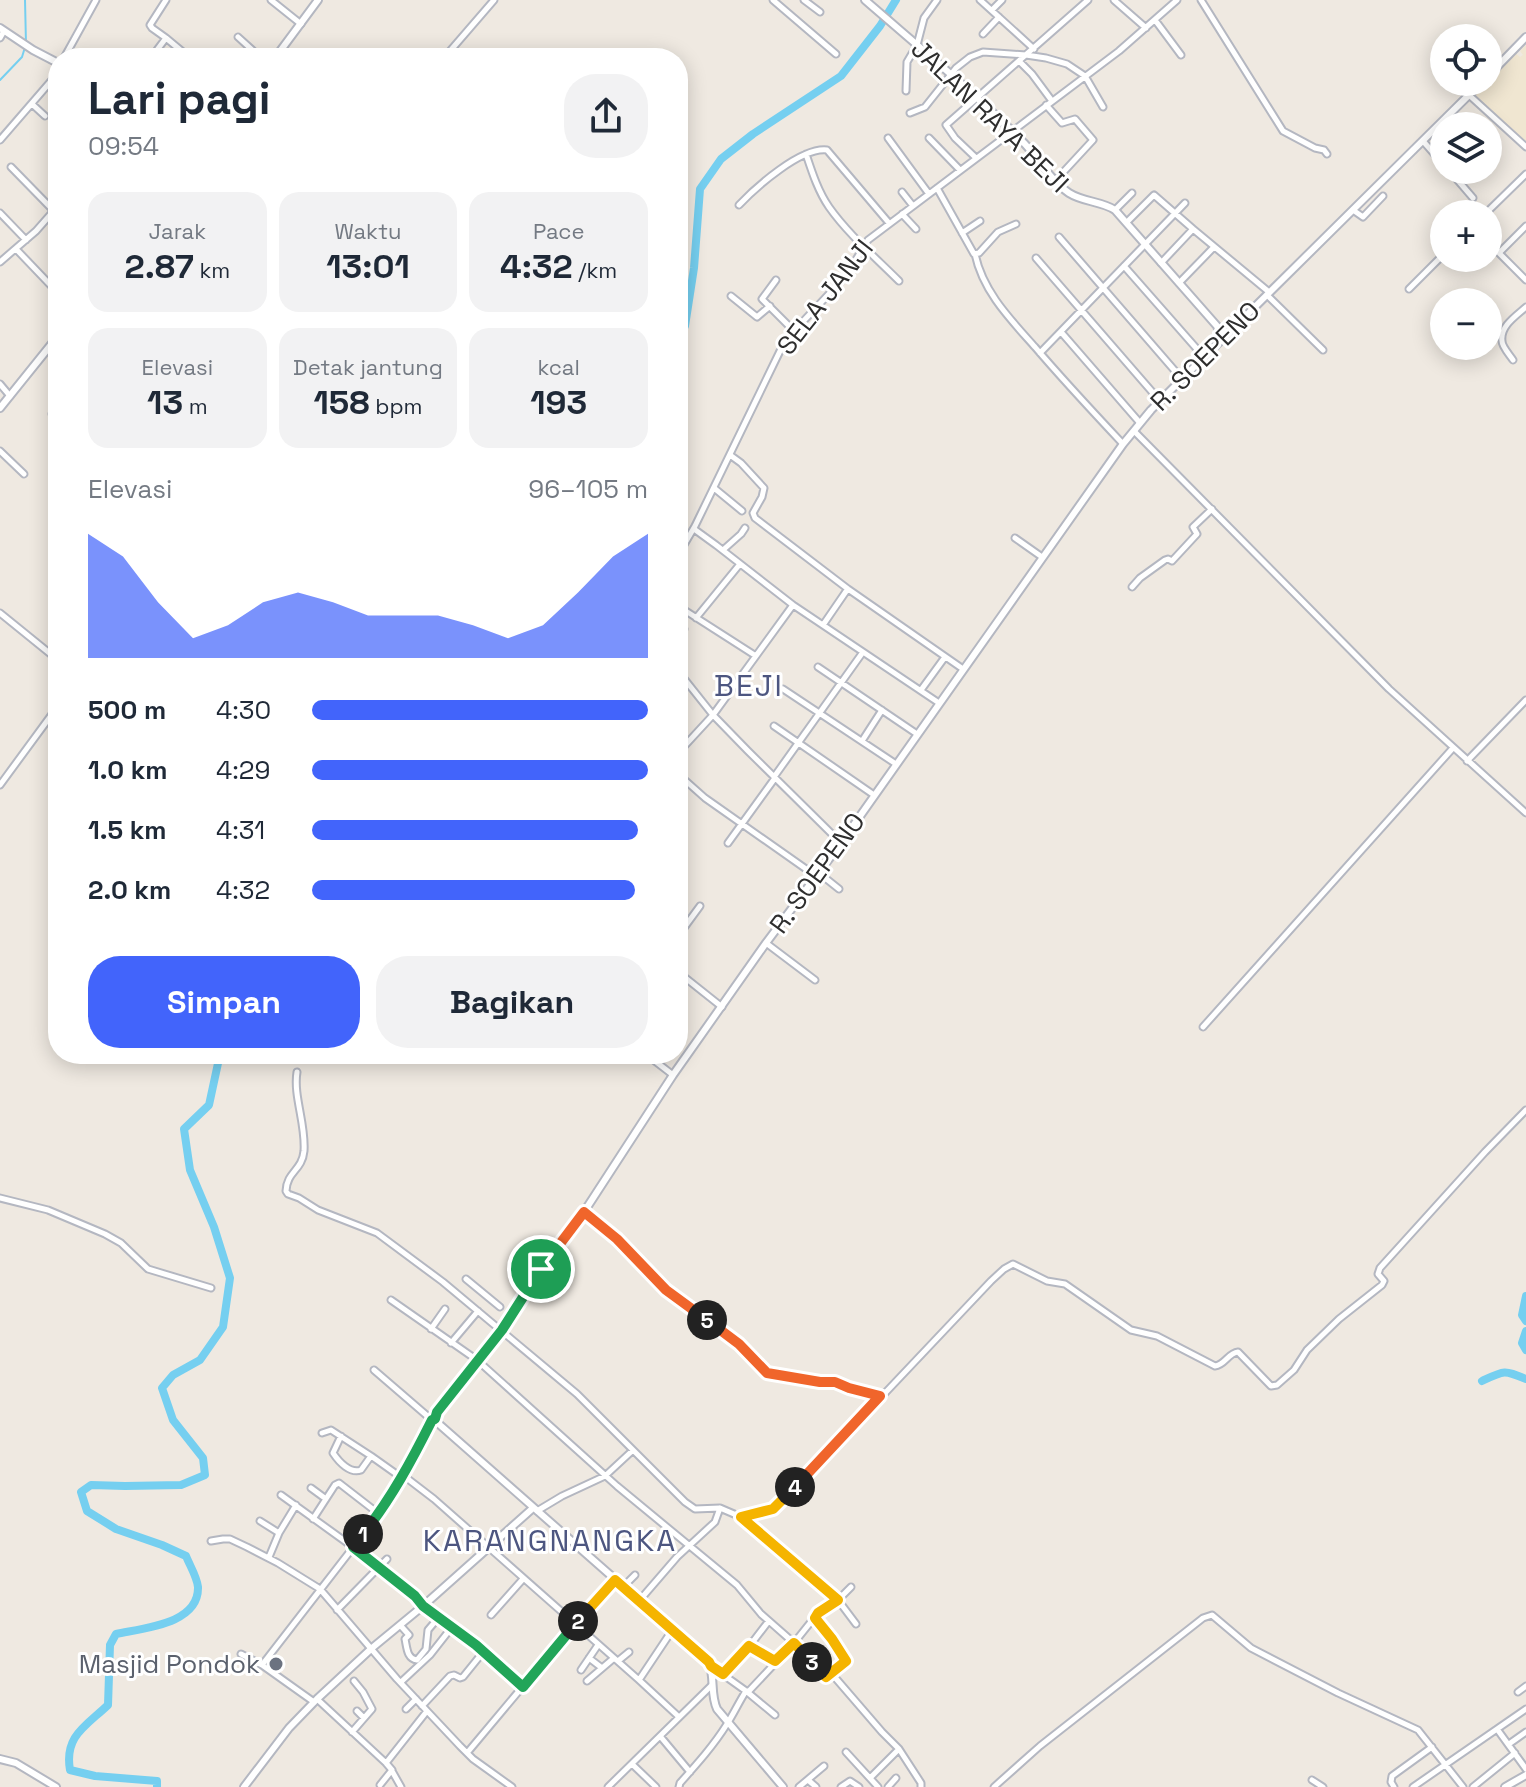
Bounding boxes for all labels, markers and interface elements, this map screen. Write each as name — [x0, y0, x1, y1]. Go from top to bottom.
map controls — [1430, 24, 1502, 360]
button: locate — [1430, 24, 1502, 96]
street label: JALAN RAYA BEJI — [904, 32, 1076, 200]
text: Lari pagi — [88, 71, 270, 127]
button: share — [564, 74, 648, 158]
button: layers — [1430, 112, 1502, 184]
text: 09:54 — [88, 129, 159, 163]
button: + — [1430, 200, 1502, 272]
text: Jarak — [149, 217, 206, 245]
text: Waktu — [334, 217, 402, 245]
text: Pace — [533, 217, 584, 245]
street label: SELA JANJI — [769, 232, 881, 362]
text: 2.87 — [125, 245, 194, 288]
text: 13:01 — [326, 245, 410, 288]
text: 4:32 — [500, 245, 573, 288]
text: km — [194, 256, 230, 284]
text: /km — [573, 256, 617, 284]
button: − — [1430, 288, 1502, 360]
street label: R. SOEPENO — [1143, 294, 1267, 418]
text: Elevasi — [142, 353, 213, 381]
text: Detak jantung — [293, 353, 443, 381]
text: kcal — [537, 353, 580, 381]
text: 13 — [147, 381, 183, 424]
text: 158 — [313, 381, 370, 424]
text: 193 — [530, 381, 587, 424]
text: m — [183, 392, 208, 420]
text: bpm — [370, 392, 423, 420]
text: Elevasi — [88, 472, 172, 506]
text: 96–105 m — [528, 472, 648, 506]
district label: BEJI — [714, 666, 784, 705]
text: 500 m — [88, 693, 166, 727]
text: 4:30 — [216, 693, 271, 727]
text: 1.0 km — [88, 753, 168, 787]
text: 4:29 — [216, 753, 270, 787]
street label: R. SOEPENO — [762, 806, 872, 940]
text: 1.5 km — [88, 813, 167, 847]
text: 4:31 — [216, 813, 265, 847]
text: 2.0 km — [88, 873, 171, 907]
text: 4:32 — [216, 873, 270, 907]
button: Simpan — [88, 956, 360, 1048]
button: Bagikan — [376, 956, 648, 1048]
pin — [507, 1235, 575, 1303]
icon: arrive — [519, 1247, 563, 1291]
pin: 5 — [687, 1300, 727, 1340]
text: 5 — [700, 1306, 714, 1334]
pin: 4 — [775, 1467, 815, 1507]
text: 4 — [788, 1473, 802, 1501]
pin: 1 — [343, 1514, 383, 1554]
text: 1 — [358, 1520, 368, 1548]
district label: KARANGNANGKA — [423, 1521, 677, 1560]
pin: 2 — [558, 1601, 598, 1641]
text: 2 — [571, 1607, 585, 1635]
pin: 3 — [792, 1642, 832, 1682]
place label: Masjid Pondok — [79, 1647, 260, 1681]
text: 3 — [805, 1648, 819, 1676]
marker: Masjid Pondok — [267, 1655, 285, 1673]

